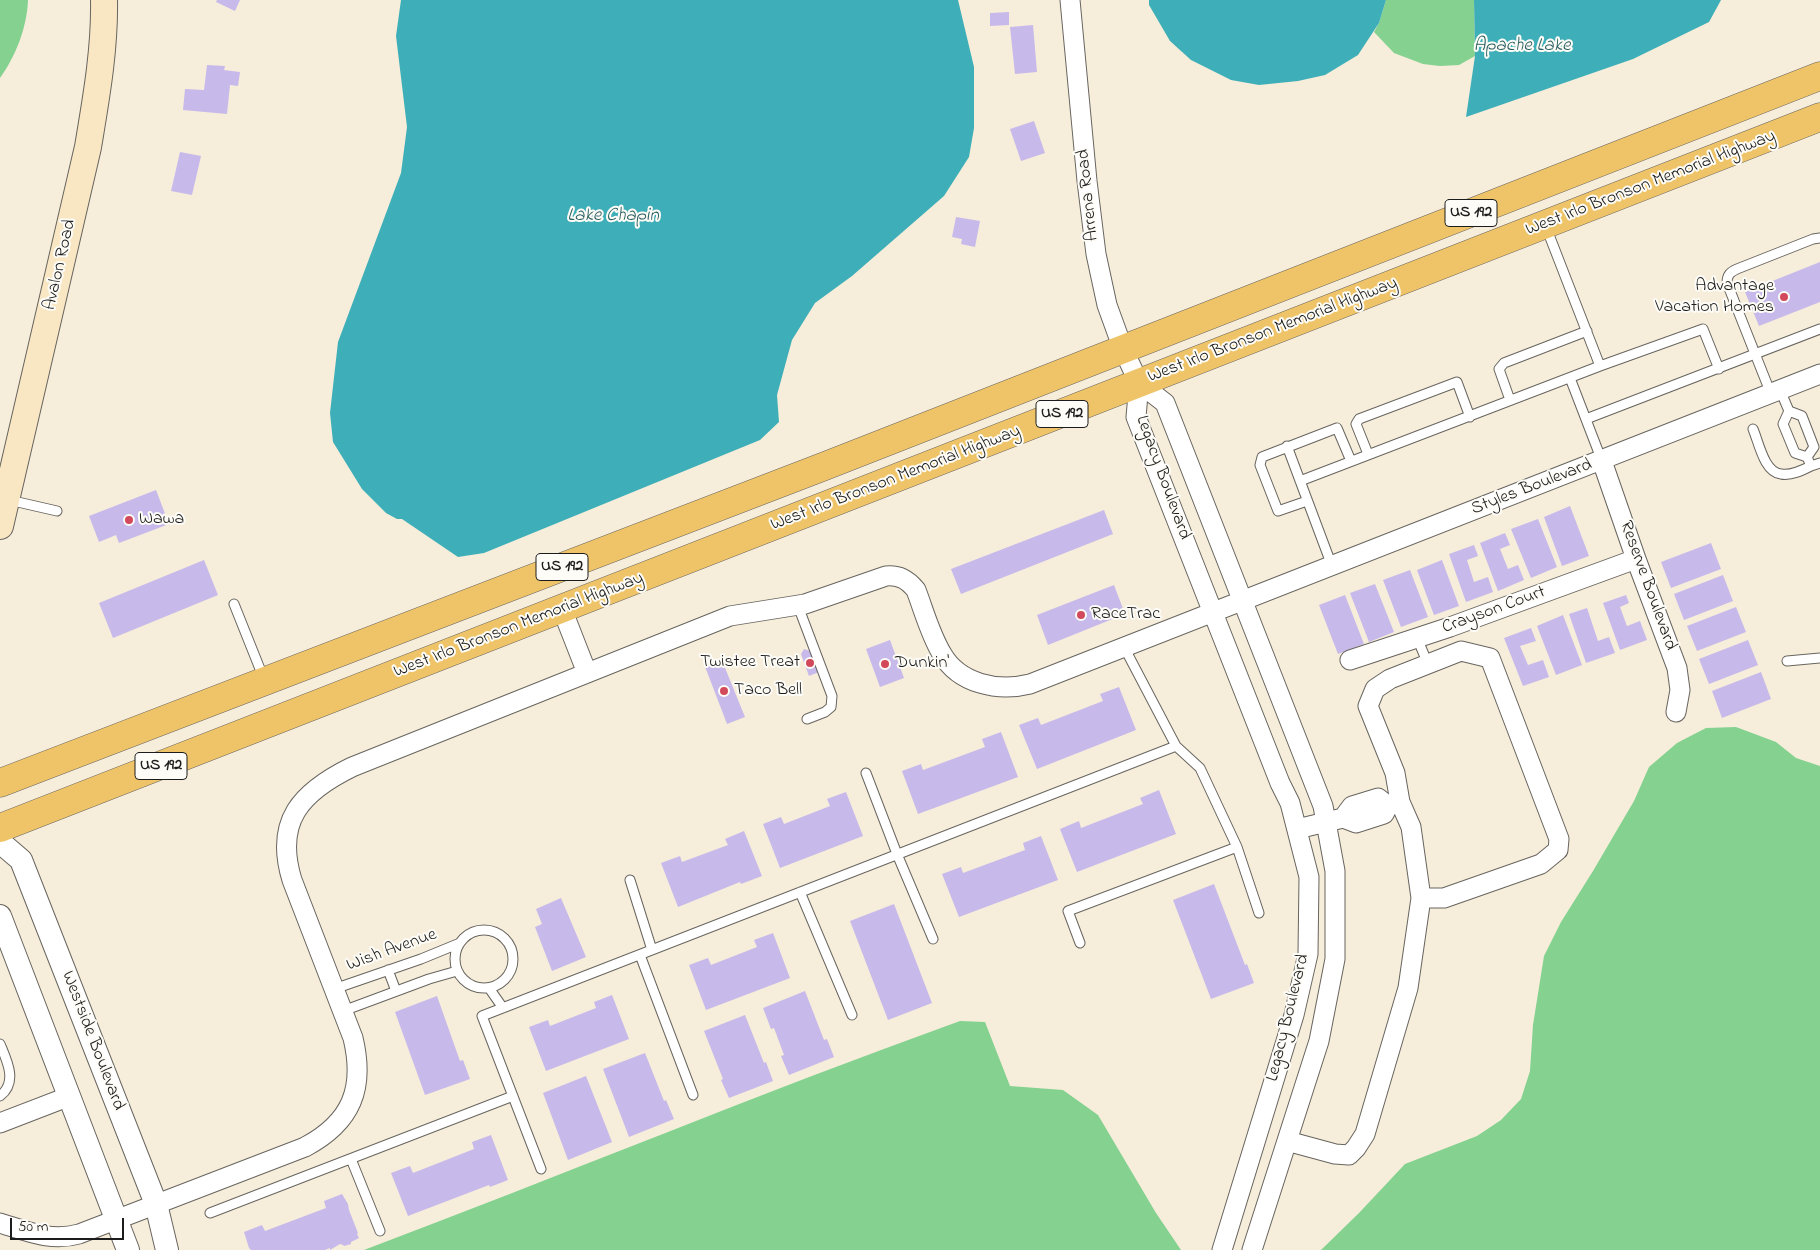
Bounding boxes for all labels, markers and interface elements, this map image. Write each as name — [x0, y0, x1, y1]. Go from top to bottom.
water label: Apache Lake — [1473, 36, 1571, 58]
street label: West Irlo Bronson Memorial Highway — [1523, 126, 1779, 242]
street label: Arrena Road — [1073, 148, 1105, 242]
road number: US 192 — [1445, 200, 1497, 227]
water label: Lake Chapin — [567, 206, 659, 228]
street label: Avalon Road — [40, 217, 82, 313]
street label: West Irlo Bronson Memorial Highway — [1145, 273, 1401, 389]
place label: Advantage Vacation Homes — [1655, 276, 1774, 318]
marker: Advantage Vacation Homes — [1778, 291, 1790, 303]
road number: US 192 — [1036, 400, 1088, 428]
street label: Legacy Boulevard — [1130, 413, 1194, 543]
street label: West Irlo Bronson Memorial Highway — [768, 421, 1024, 537]
street label: Styles Boulevard — [1469, 455, 1595, 521]
place label: Wawa — [139, 509, 184, 531]
marker: Wawa — [123, 514, 135, 526]
street label: Reserve Boulevard — [1614, 518, 1680, 654]
road number: US 192 — [536, 554, 588, 580]
street label: West Irlo Bronson Memorial Highway — [391, 568, 647, 684]
street label: Crayson Court — [1439, 582, 1549, 640]
place label: RaceTrac — [1091, 604, 1160, 626]
marker: RaceTrac — [1075, 609, 1087, 621]
place label: Twistee Treat — [700, 652, 800, 674]
place label: Dunkin' — [895, 653, 949, 675]
marker: Twistee Treat — [804, 657, 816, 669]
marker: Dunkin' — [879, 658, 891, 670]
place label: Taco Bell — [734, 680, 802, 702]
marker: Taco Bell — [718, 685, 730, 697]
road number: US 192 — [135, 752, 187, 779]
street label: Wish Avenue — [344, 925, 440, 977]
street label: Legacy Boulevard — [1263, 952, 1315, 1084]
street label: Westside Boulevard — [55, 968, 129, 1114]
scale bar — [12, 1208, 126, 1240]
text: 50 m — [18, 1216, 48, 1238]

